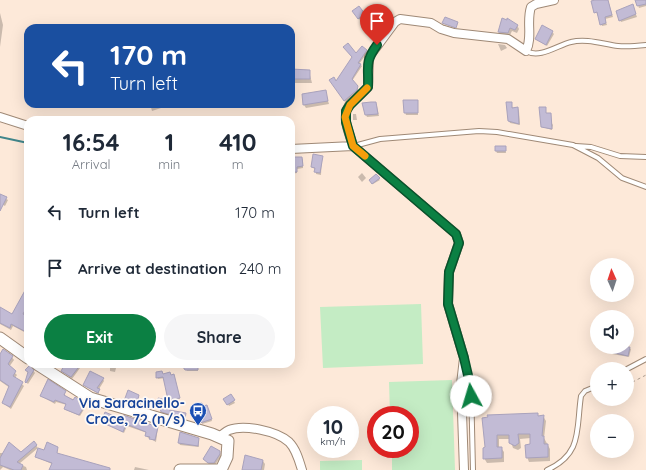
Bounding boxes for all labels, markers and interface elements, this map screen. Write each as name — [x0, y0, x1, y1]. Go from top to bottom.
pin — [360, 4, 394, 45]
icon: arrive — [366, 10, 388, 32]
text: 170 m — [110, 37, 187, 72]
icon: left — [44, 40, 96, 92]
text: Turn left — [110, 72, 178, 95]
text: 16:54 — [63, 127, 120, 157]
text: 1 — [165, 127, 174, 157]
text: 410 — [219, 127, 256, 157]
text: Arrival — [72, 156, 111, 172]
text: min — [158, 156, 180, 172]
text: m — [232, 156, 244, 172]
icon: left — [44, 201, 66, 223]
text: Turn left — [78, 203, 140, 222]
text: 170 m — [235, 203, 275, 222]
icon: arrive — [44, 257, 66, 279]
north arrow — [590, 258, 634, 302]
map controls — [590, 258, 634, 458]
text: Arrive at destination — [78, 259, 227, 278]
text: 240 m — [239, 259, 282, 278]
button: sound — [590, 310, 634, 354]
button: Exit — [44, 314, 156, 360]
button: Share — [164, 314, 275, 360]
button: + — [590, 362, 634, 406]
position arrow — [450, 375, 492, 417]
place label: Via Saracinello- Croce, 72 (n/s) — [79, 394, 185, 428]
bus stop icon: Via Saracinello- Croce, 72 (n/s) — [188, 401, 208, 426]
speed limit sign: 20 — [367, 406, 419, 458]
text: 10 — [323, 414, 343, 439]
button: − — [590, 414, 634, 458]
text: km/h — [320, 435, 346, 448]

